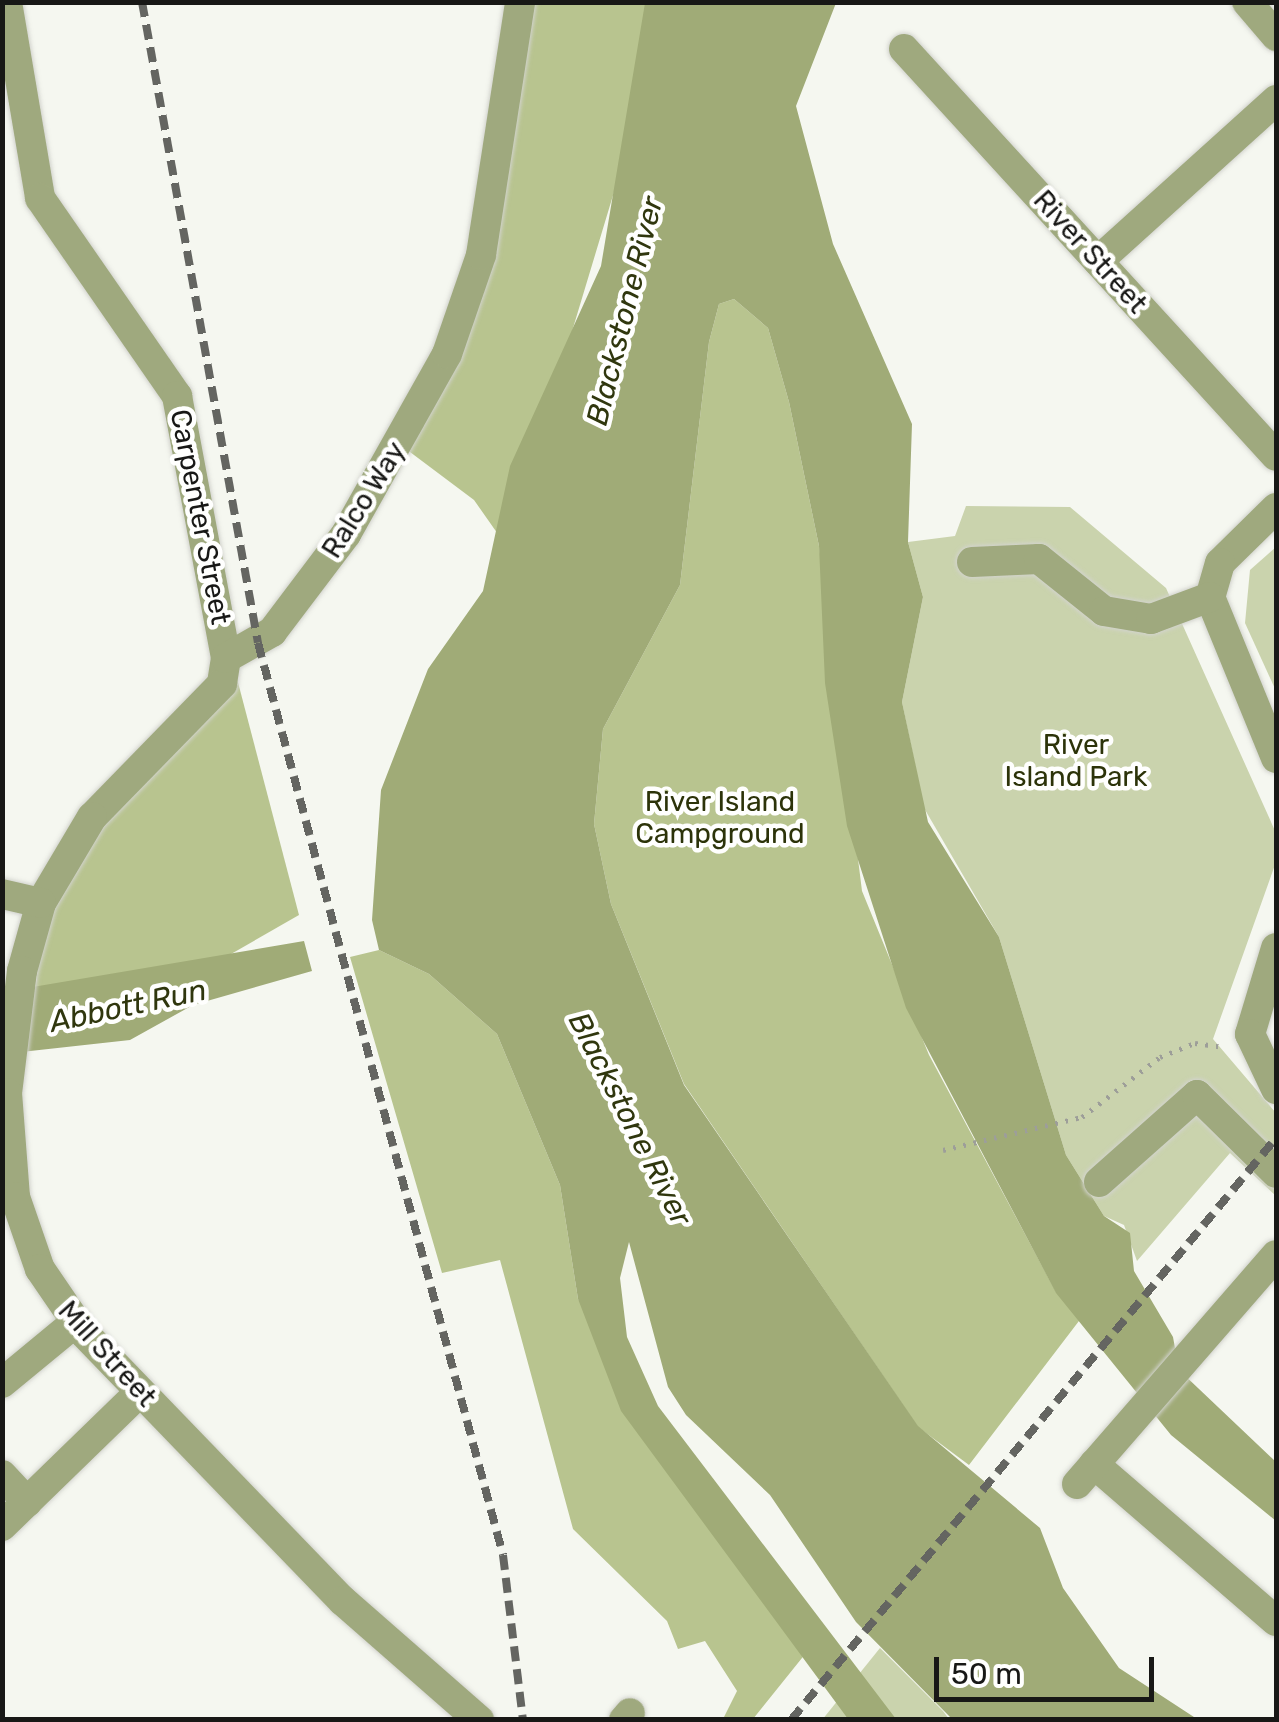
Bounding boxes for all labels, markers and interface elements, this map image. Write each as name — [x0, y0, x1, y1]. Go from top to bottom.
street label: River Street — [1026, 183, 1154, 321]
water label: Blackstone River — [579, 193, 671, 429]
street label: Carpenter Street — [163, 406, 237, 628]
street label: Ralco Way — [315, 435, 413, 565]
park label: River Island Park — [1005, 728, 1147, 794]
park label: River Island Campground — [635, 785, 805, 851]
water label: Abbott Run — [46, 972, 210, 1040]
water label: Blackstone River — [561, 1006, 699, 1232]
street label: Mill Street — [51, 1294, 163, 1414]
scale bar — [939, 1637, 1159, 1699]
text: 50 m — [951, 1656, 1022, 1692]

